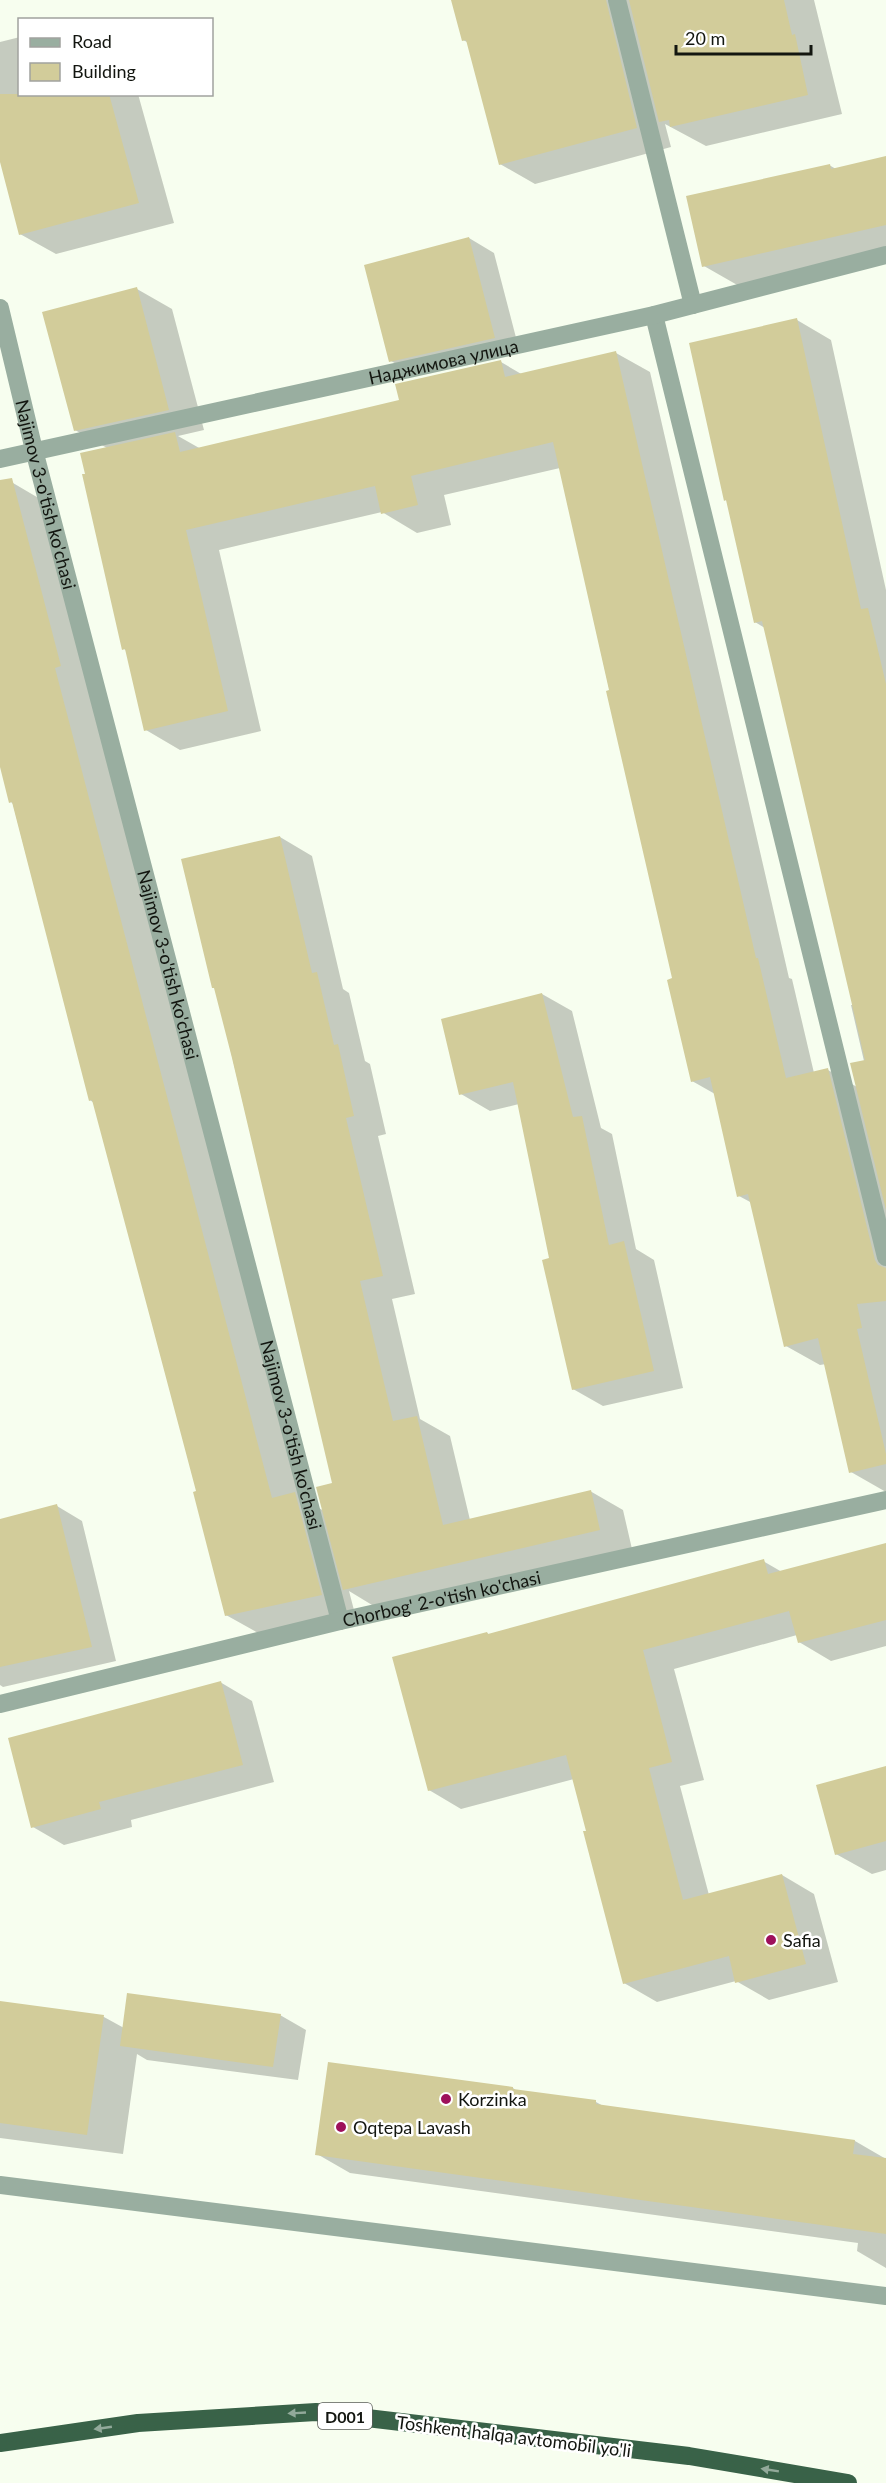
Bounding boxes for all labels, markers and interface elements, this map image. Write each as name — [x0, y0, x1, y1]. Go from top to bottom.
legend — [18, 18, 213, 96]
scale bar — [676, 18, 811, 56]
text: 20 m — [685, 27, 725, 49]
text: Road — [72, 30, 112, 52]
text: Building — [72, 60, 136, 82]
street label: Наджимова улица — [366, 334, 520, 389]
street label: Najimov 3-o'tish ko'chasi — [11, 397, 81, 592]
street label: Najimov 3-o'tish ko'chasi — [133, 868, 204, 1062]
street label: Najimov 3-o'tish ko'chasi — [256, 1338, 327, 1532]
street label: Chorbog' 2-o'tish ko'chasi — [340, 1566, 543, 1631]
place label: Safia — [783, 1929, 821, 1951]
marker: Safia — [764, 1933, 778, 1947]
place label: Korzinka — [458, 2088, 527, 2110]
marker: Korzinka — [439, 2092, 453, 2106]
place label: Oqtepa Lavash — [353, 2116, 471, 2138]
marker: Oqtepa Lavash — [334, 2120, 348, 2134]
road number: D001 — [318, 2403, 372, 2429]
one-way arrow — [287, 2409, 306, 2418]
street label: Toshkent halqa avtomobil yo'li — [396, 2411, 632, 2461]
one-way arrow — [93, 2424, 112, 2433]
one-way arrow — [760, 2465, 779, 2474]

